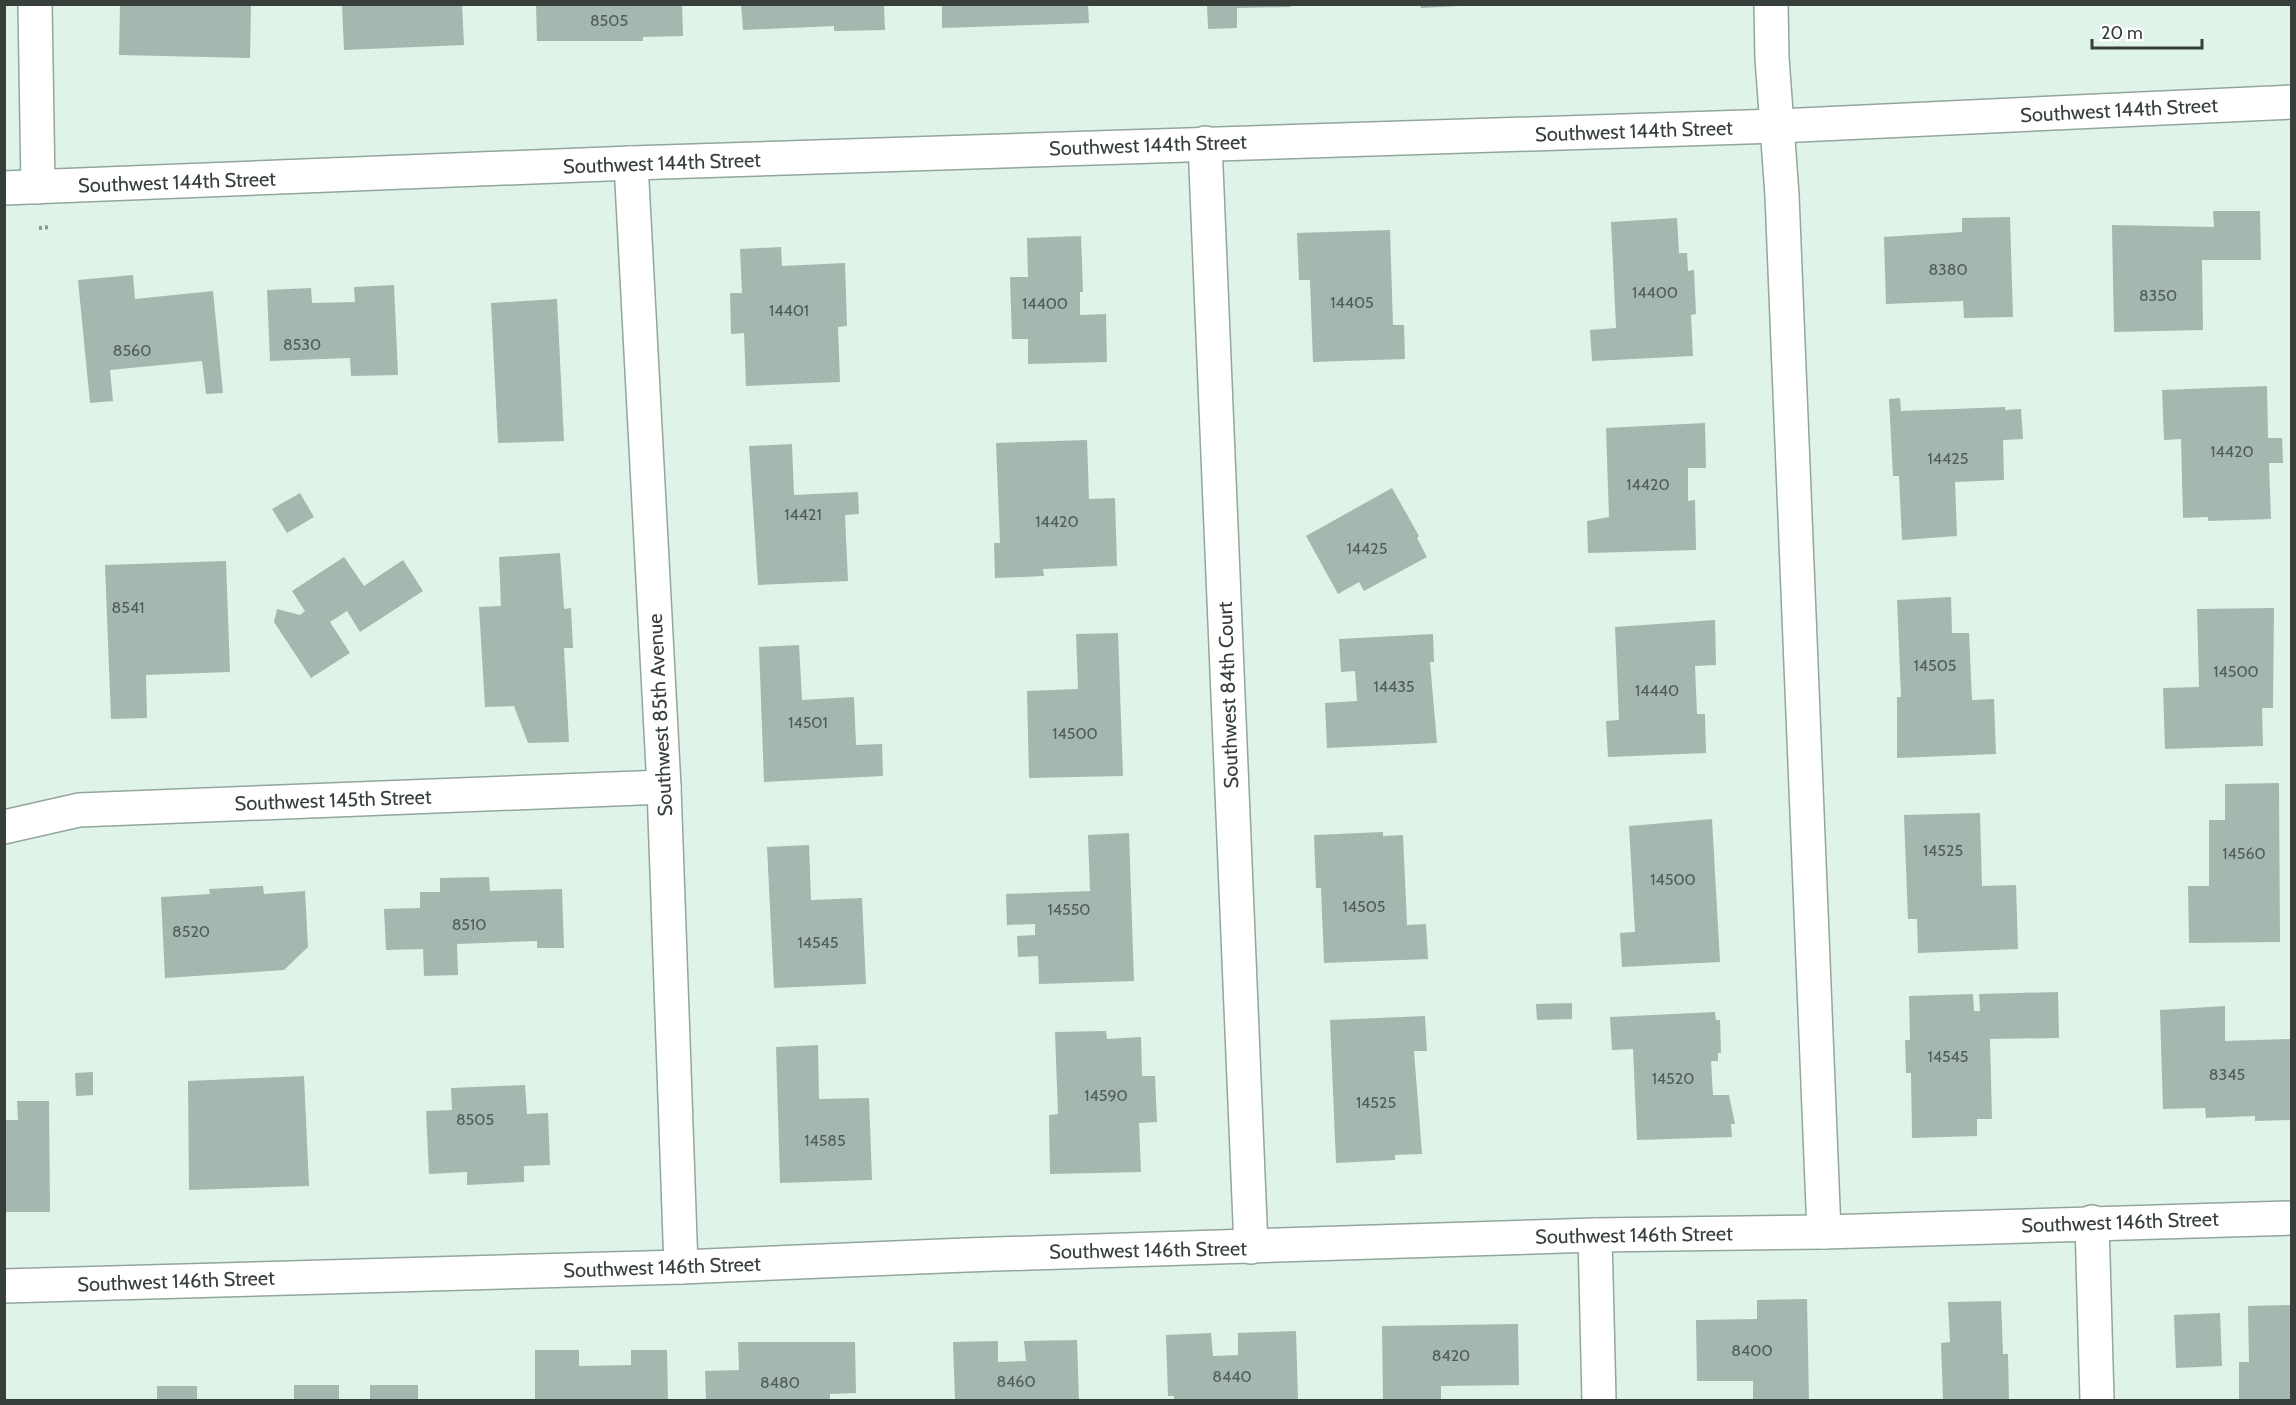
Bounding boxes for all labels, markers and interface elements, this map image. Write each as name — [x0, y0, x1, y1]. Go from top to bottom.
house number: 8505 — [590, 11, 628, 30]
scale bar — [2092, 12, 2202, 50]
text: 20 m — [2101, 22, 2143, 44]
street label: Southwest 144th Street — [2020, 93, 2219, 127]
street label: Southwest 144th Street — [1535, 116, 1734, 146]
street label: Southwest 144th Street — [1049, 130, 1248, 160]
street label: Southwest 144th Street — [563, 148, 762, 178]
street label: Southwest 144th Street — [78, 167, 277, 197]
house number: 8380 — [1928, 260, 1968, 279]
house number: 14400 — [1632, 283, 1678, 302]
house number: 8350 — [2139, 286, 2177, 305]
house number: 14405 — [1330, 293, 1374, 312]
house number: 14400 — [1022, 294, 1068, 313]
house number: 14401 — [769, 301, 809, 320]
house number: 8530 — [283, 335, 321, 354]
house number: 8560 — [113, 341, 151, 360]
house number: 14420 — [2210, 442, 2254, 461]
house number: 14425 — [1928, 449, 1968, 468]
house number: 14420 — [1626, 475, 1670, 494]
house number: 14421 — [784, 505, 822, 524]
house number: 14420 — [1035, 512, 1079, 531]
house number: 14425 — [1347, 539, 1387, 558]
house number: 8541 — [112, 598, 144, 617]
street label: Southwest 84th Court — [1213, 601, 1243, 789]
street label: Southwest 85th Avenue — [643, 613, 677, 817]
house number: 14505 — [1914, 656, 1956, 675]
house number: 14500 — [2213, 662, 2259, 681]
house number: 14435 — [1373, 677, 1415, 696]
house number: 14440 — [1635, 681, 1679, 700]
house number: 14501 — [788, 713, 828, 732]
house number: 14500 — [1052, 724, 1098, 743]
street label: Southwest 145th Street — [234, 785, 432, 815]
house number: 14525 — [1923, 841, 1963, 860]
house number: 14560 — [2222, 844, 2266, 863]
house number: 14500 — [1650, 870, 1696, 889]
house number: 14505 — [1343, 897, 1385, 916]
house number: 14550 — [1048, 900, 1090, 919]
house number: 8510 — [452, 915, 486, 934]
house number: 8520 — [172, 922, 210, 941]
house number: 14545 — [797, 933, 839, 952]
house number: 14545 — [1927, 1047, 1969, 1066]
house number: 8345 — [2209, 1065, 2245, 1084]
house number: 14520 — [1652, 1069, 1694, 1088]
house number: 14590 — [1084, 1086, 1128, 1105]
house number: 14525 — [1356, 1093, 1396, 1112]
house number: 8505 — [456, 1110, 494, 1129]
house number: 14585 — [804, 1131, 846, 1150]
street label: Southwest 146th Street — [2021, 1207, 2219, 1237]
street label: Southwest 146th Street — [1535, 1221, 1733, 1249]
street label: Southwest 146th Street — [1049, 1236, 1247, 1264]
street label: Southwest 146th Street — [563, 1252, 761, 1282]
street label: Southwest 146th Street — [77, 1266, 275, 1296]
house number: 8400 — [1731, 1341, 1773, 1360]
house number: 8420 — [1432, 1346, 1470, 1365]
house number: 8440 — [1212, 1367, 1252, 1386]
house number: 8460 — [996, 1372, 1036, 1391]
house number: 8480 — [760, 1373, 800, 1392]

